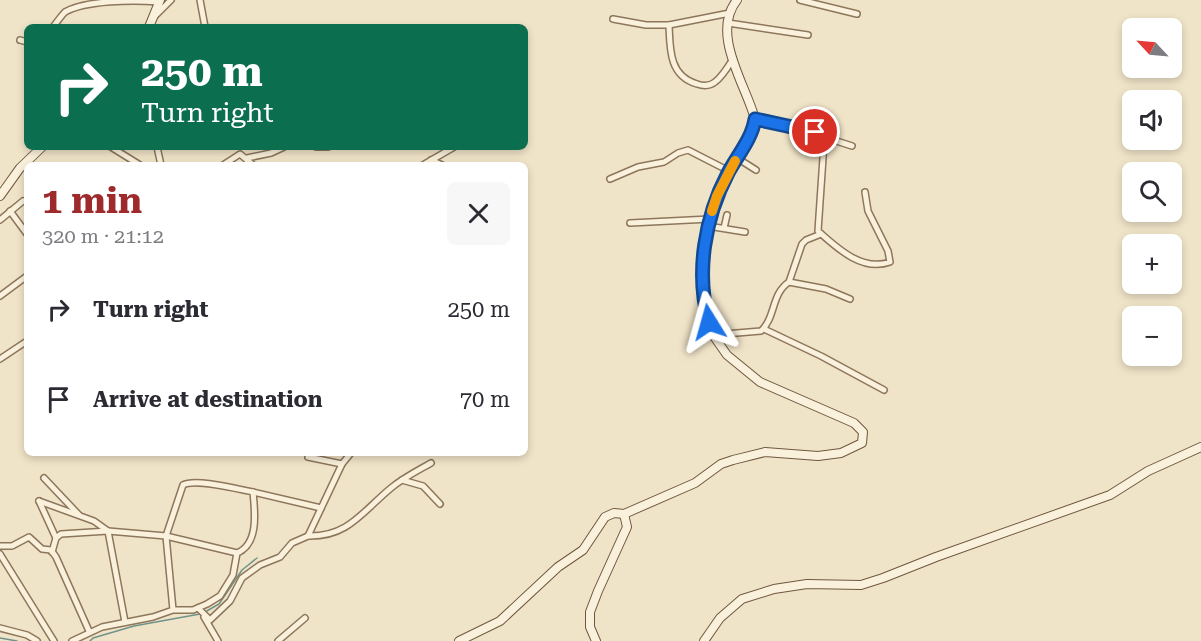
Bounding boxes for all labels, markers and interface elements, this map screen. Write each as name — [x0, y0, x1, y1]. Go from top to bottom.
north arrow — [1122, 18, 1182, 78]
map controls — [1122, 18, 1182, 366]
text: 250 m — [141, 47, 263, 96]
icon: right — [42, 48, 120, 126]
button: sound — [1122, 90, 1182, 150]
text: Turn right — [141, 97, 274, 129]
pin — [789, 106, 840, 157]
icon: arrive — [798, 115, 831, 148]
button: search — [1122, 162, 1182, 222]
text: 1 min — [42, 180, 142, 222]
button: close — [447, 182, 510, 245]
text: 320 m · 21:12 — [42, 224, 164, 248]
button: + — [1122, 234, 1182, 294]
position arrow — [677, 290, 741, 354]
icon: right — [42, 293, 75, 326]
text: Turn right — [93, 297, 208, 322]
text: 250 m — [447, 297, 510, 322]
button: − — [1122, 306, 1182, 366]
icon: arrive — [42, 383, 75, 416]
text: Arrive at destination — [93, 387, 322, 412]
text: 70 m — [460, 387, 510, 412]

